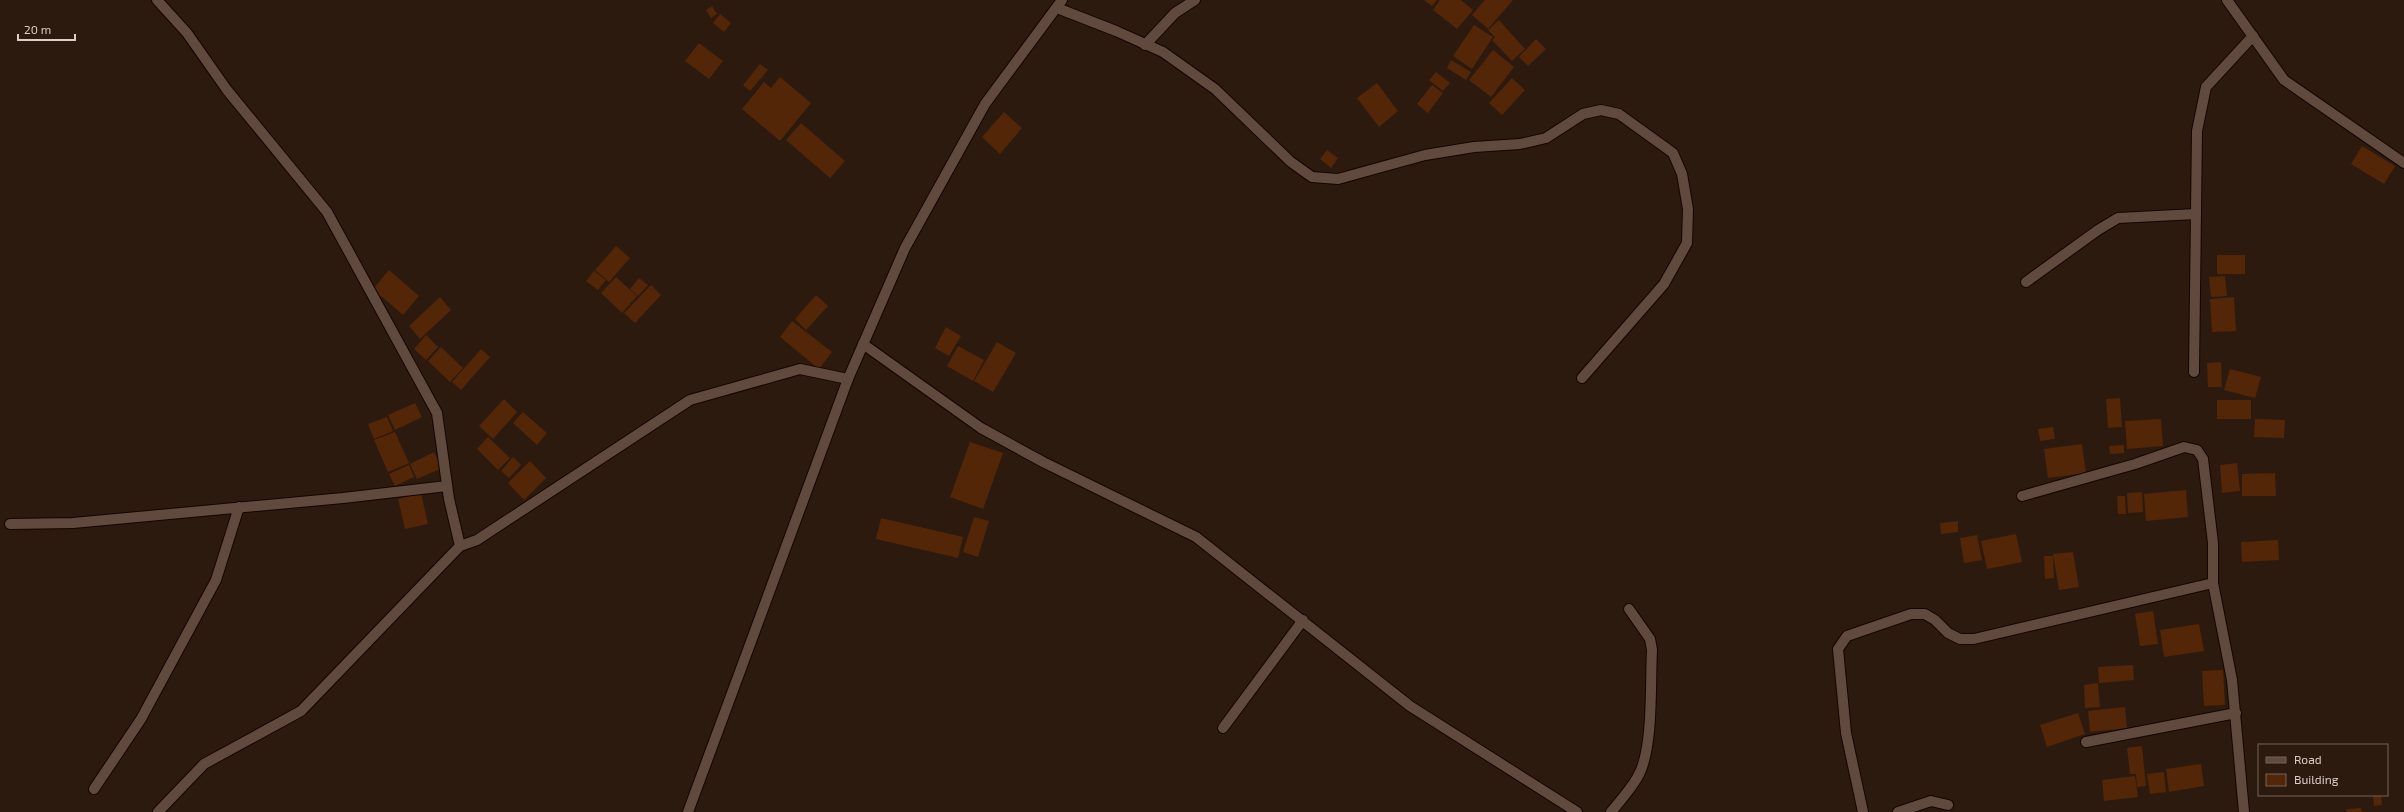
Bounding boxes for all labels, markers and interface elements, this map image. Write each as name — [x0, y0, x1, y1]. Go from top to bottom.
scale bar — [18, 16, 75, 42]
text: 20 m — [24, 22, 51, 36]
legend — [2258, 744, 2388, 796]
text: Road — [2294, 752, 2322, 766]
text: Building — [2294, 772, 2339, 786]

